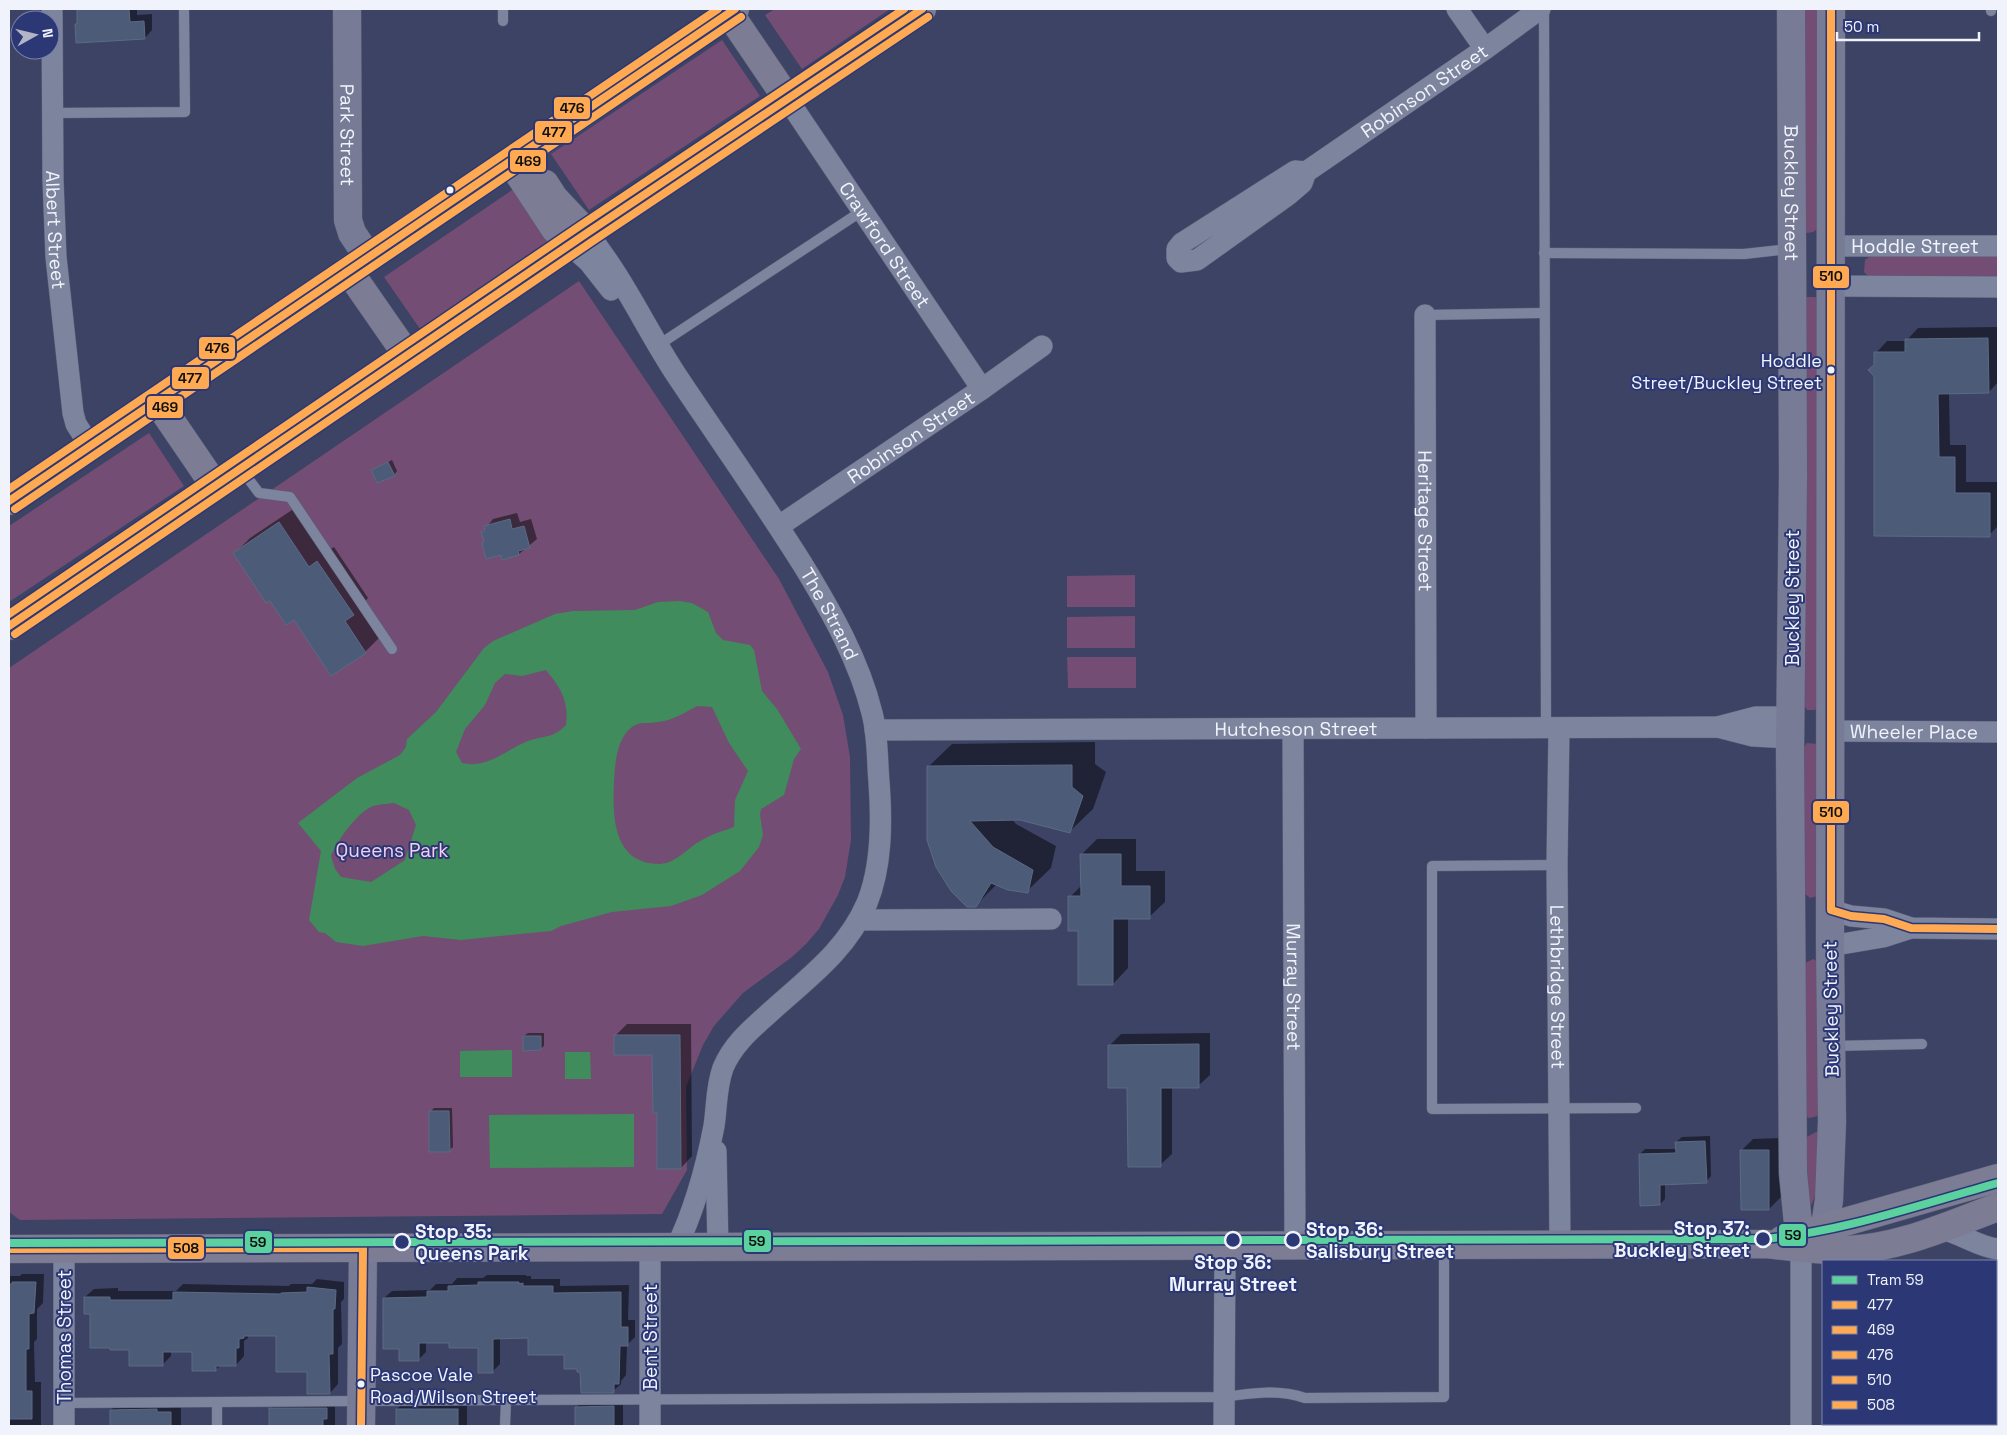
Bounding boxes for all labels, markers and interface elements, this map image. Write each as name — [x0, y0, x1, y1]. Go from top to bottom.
north arrow — [10, 10, 60, 60]
scale bar — [1837, 10, 1980, 42]
text: 50 m — [1844, 17, 1879, 36]
text: N — [38, 27, 57, 39]
street label: Robinson Street — [1356, 38, 1493, 143]
street label: Park Street — [335, 84, 360, 186]
line badge: 476 — [553, 96, 591, 120]
text: 476 — [560, 99, 585, 117]
line badge: 477 — [534, 120, 573, 144]
text: 477 — [542, 123, 566, 141]
street label: Buckley Street — [1779, 125, 1805, 261]
line badge: 469 — [509, 149, 547, 173]
text: 469 — [515, 152, 541, 170]
street label: Albert Street — [40, 170, 72, 291]
street label: Crawford Street — [834, 177, 936, 312]
unlabelled marker — [445, 185, 455, 195]
street label: Hoddle Street — [1851, 234, 1979, 259]
line badge: 510 — [1812, 265, 1850, 289]
text: 510 — [1819, 267, 1843, 285]
line badge: 476 — [198, 336, 236, 360]
text: 476 — [205, 339, 230, 357]
place label: Hoddle Street/Buckley Street — [1631, 349, 1822, 394]
marker: Hoddle Street/Buckley Street — [1826, 365, 1836, 375]
line badge: 477 — [171, 366, 210, 390]
text: 477 — [178, 369, 202, 387]
street label: Robinson Street — [842, 385, 979, 489]
line badge: 469 — [146, 395, 184, 419]
text: 469 — [152, 398, 178, 416]
street label: Heritage Street — [1413, 450, 1438, 592]
street label: Buckley Street — [1780, 530, 1805, 666]
street label: The Strand — [795, 563, 865, 664]
street label: Hutcheson Street — [1214, 716, 1378, 741]
street label: Wheeler Place — [1850, 719, 1978, 744]
line badge: 510 — [1812, 800, 1850, 824]
text: 510 — [1819, 803, 1843, 821]
park label: Queens Park — [336, 838, 448, 863]
street label: Lethbridge Street — [1545, 905, 1571, 1069]
street label: Murray Street — [1281, 923, 1307, 1051]
street label: Buckley Street — [1817, 941, 1845, 1077]
place label: Stop 37: Buckley Street — [1614, 1216, 1750, 1263]
place label: Stop 36: Salisbury Street — [1306, 1217, 1454, 1264]
place label: Stop 35: Queens Park — [415, 1219, 529, 1266]
line badge: 59 — [1778, 1223, 1807, 1247]
text: 59 — [1784, 1226, 1802, 1244]
line badge: 59 — [743, 1229, 772, 1253]
line badge: 59 — [244, 1230, 273, 1254]
marker: Stop 37: Buckley Street — [1754, 1230, 1772, 1248]
marker: Stop 36: Murray Street — [1224, 1231, 1242, 1249]
marker: Stop 36: Salisbury Street — [1284, 1231, 1302, 1249]
text: 59 — [748, 1232, 766, 1250]
text: 59 — [249, 1233, 267, 1251]
marker: Stop 35: Queens Park — [393, 1233, 411, 1251]
line badge: 508 — [167, 1236, 205, 1260]
text: 508 — [173, 1239, 200, 1257]
place label: Stop 36: Murray Street — [1169, 1250, 1297, 1297]
legend — [1822, 1260, 1997, 1425]
street label: Thomas Street — [52, 1270, 77, 1404]
text: Tram 59 — [1867, 1270, 1924, 1289]
street label: Bent Street — [638, 1284, 663, 1390]
text: 477 — [1867, 1295, 1893, 1314]
text: 469 — [1867, 1320, 1895, 1339]
text: 476 — [1867, 1345, 1893, 1364]
place label: Pascoe Vale Road/Wilson Street — [370, 1363, 537, 1408]
text: 510 — [1867, 1370, 1892, 1389]
marker: Pascoe Vale Road/Wilson Street — [356, 1379, 366, 1389]
text: 508 — [1867, 1395, 1895, 1414]

